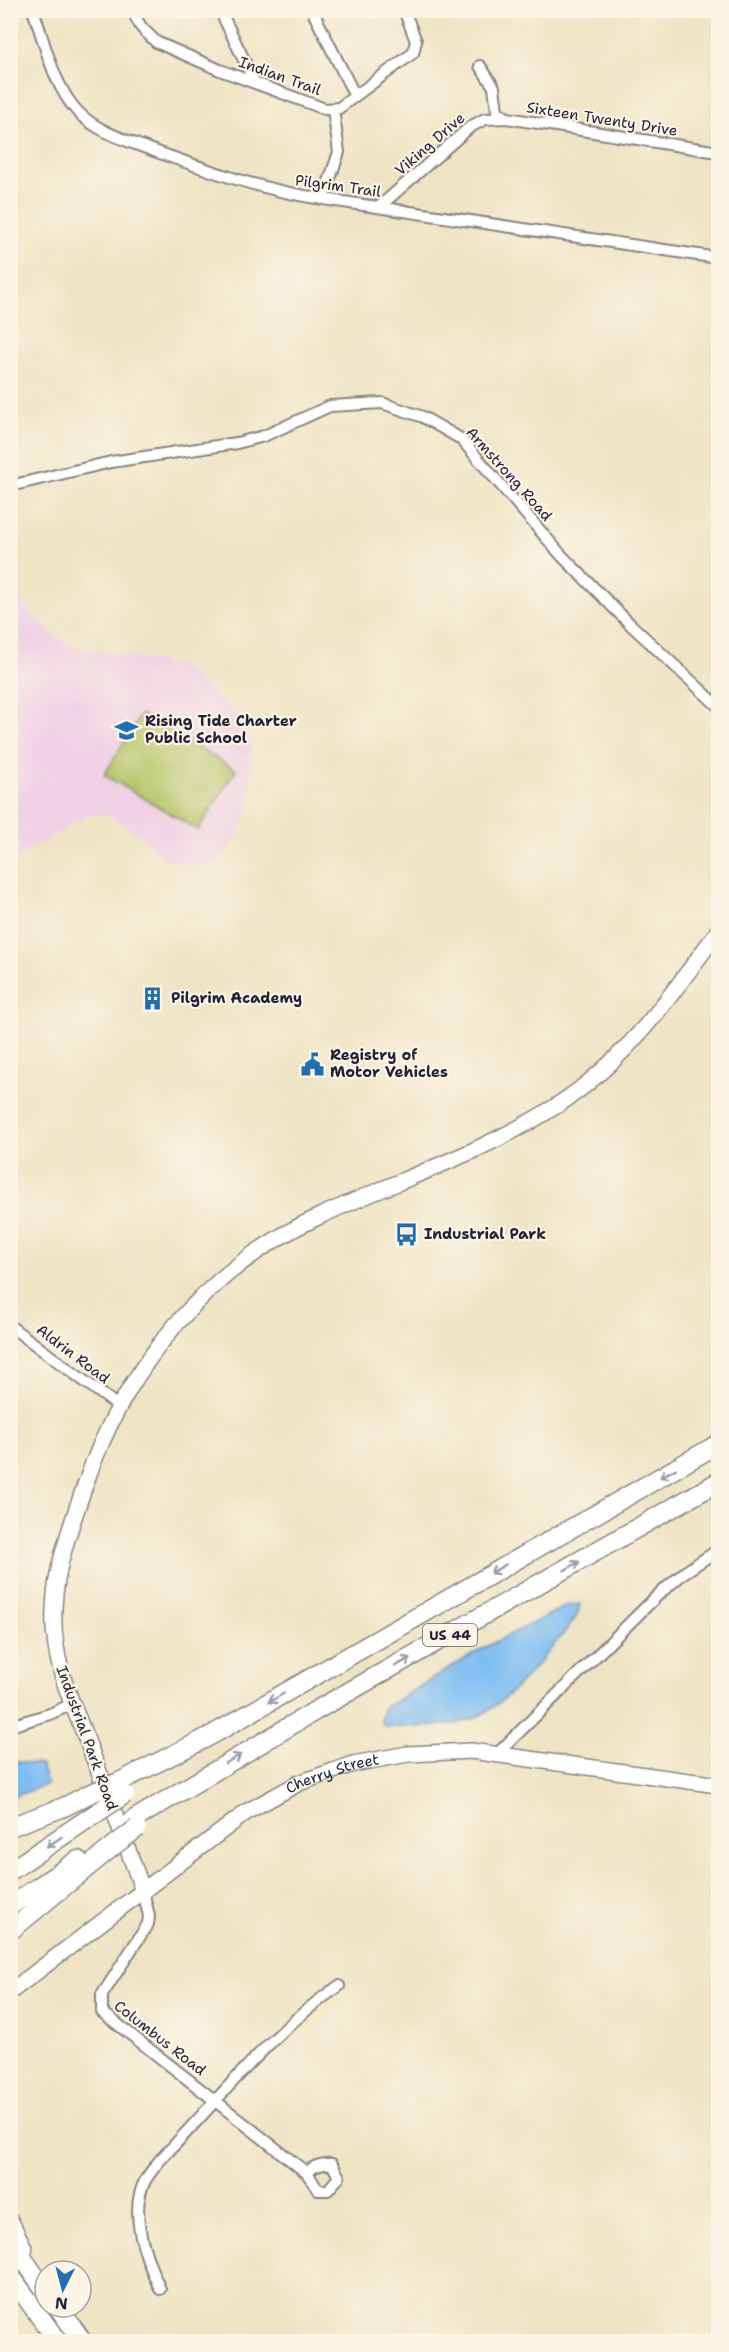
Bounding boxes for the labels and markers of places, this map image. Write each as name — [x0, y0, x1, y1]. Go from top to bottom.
place label: Rising Tide Charter Public School — [145, 711, 297, 748]
school or university icon: Rising Tide Charter Public School — [114, 717, 140, 743]
building icon: Pilgrim Academy — [140, 985, 166, 1011]
place label: Pilgrim Academy — [171, 988, 302, 1008]
place label: Registry of Motor Vehicles — [330, 1045, 448, 1082]
public building icon: Registry of Motor Vehicles — [299, 1051, 325, 1077]
bus stop icon: Industrial Park — [393, 1221, 419, 1247]
place label: Industrial Park — [424, 1224, 546, 1244]

